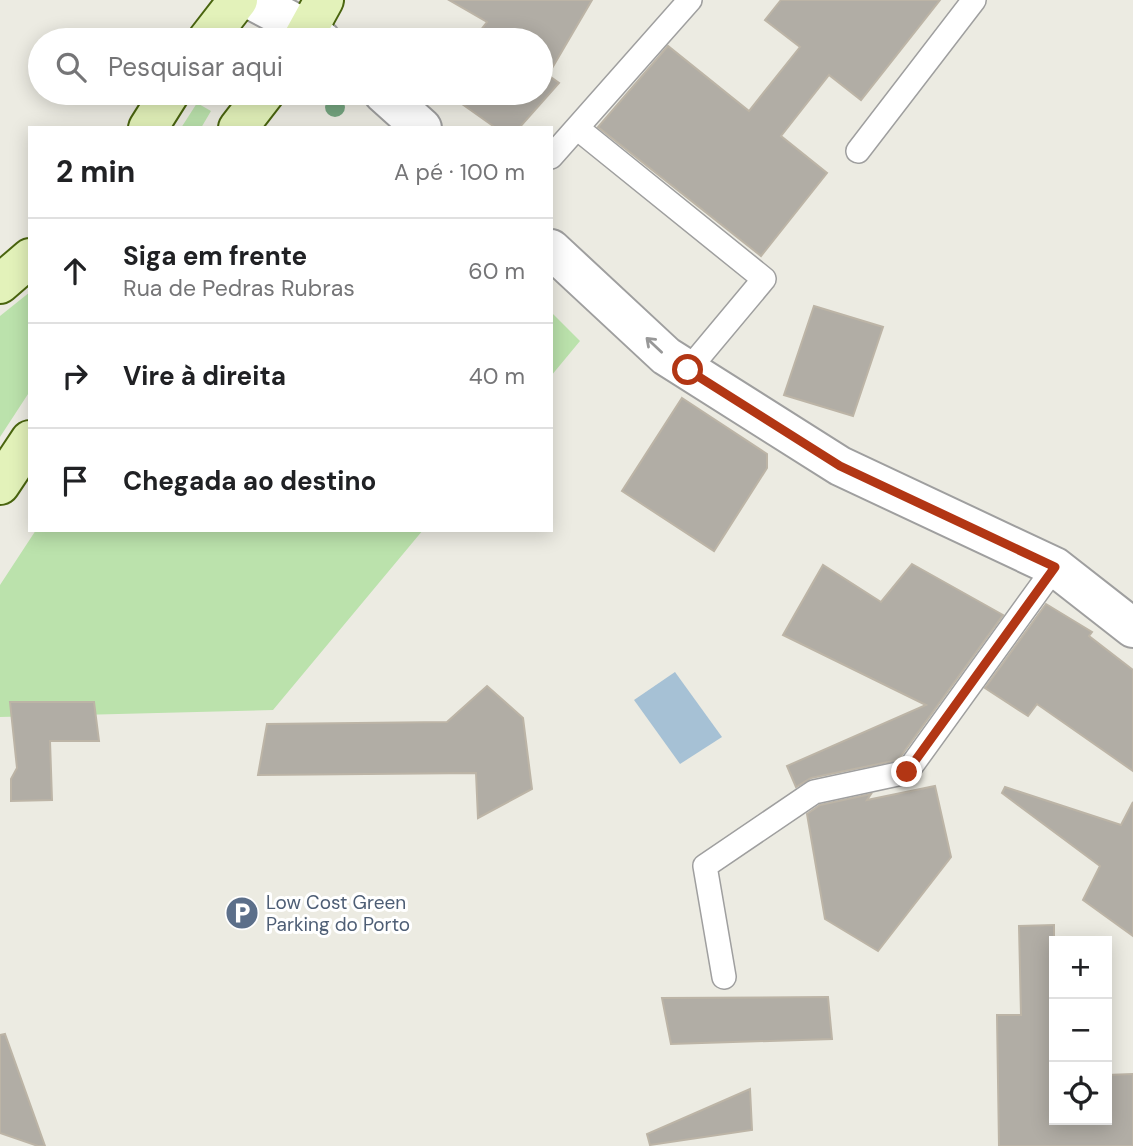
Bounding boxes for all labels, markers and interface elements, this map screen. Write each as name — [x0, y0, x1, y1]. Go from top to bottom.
search box — [28, 28, 553, 105]
icon: search — [52, 48, 90, 86]
text: Pesquisar aqui — [108, 50, 283, 84]
text: 2 min — [56, 152, 135, 191]
text: A pé · 100 m — [394, 157, 525, 187]
text: Siga em frente — [123, 239, 307, 273]
icon: ahead — [56, 252, 94, 290]
text: 60 m — [468, 256, 525, 286]
text: Rua de Pedras Rubras — [123, 273, 355, 303]
one-way arrow — [646, 337, 663, 354]
route start — [672, 354, 703, 385]
icon: right — [56, 357, 94, 395]
text: Vire à direita — [123, 359, 286, 393]
text: 40 m — [469, 361, 525, 391]
icon: arrive — [56, 462, 94, 500]
text: Chegada ao destino — [123, 464, 376, 498]
route end — [891, 756, 922, 787]
place label: Low Cost Green Parking do Porto — [266, 890, 410, 937]
parking icon: Low Cost Green Parking do Porto — [223, 894, 261, 932]
map controls — [1049, 936, 1112, 1125]
button: + — [1049, 936, 1112, 999]
button: − — [1049, 999, 1112, 1062]
button: locate — [1049, 1062, 1112, 1125]

